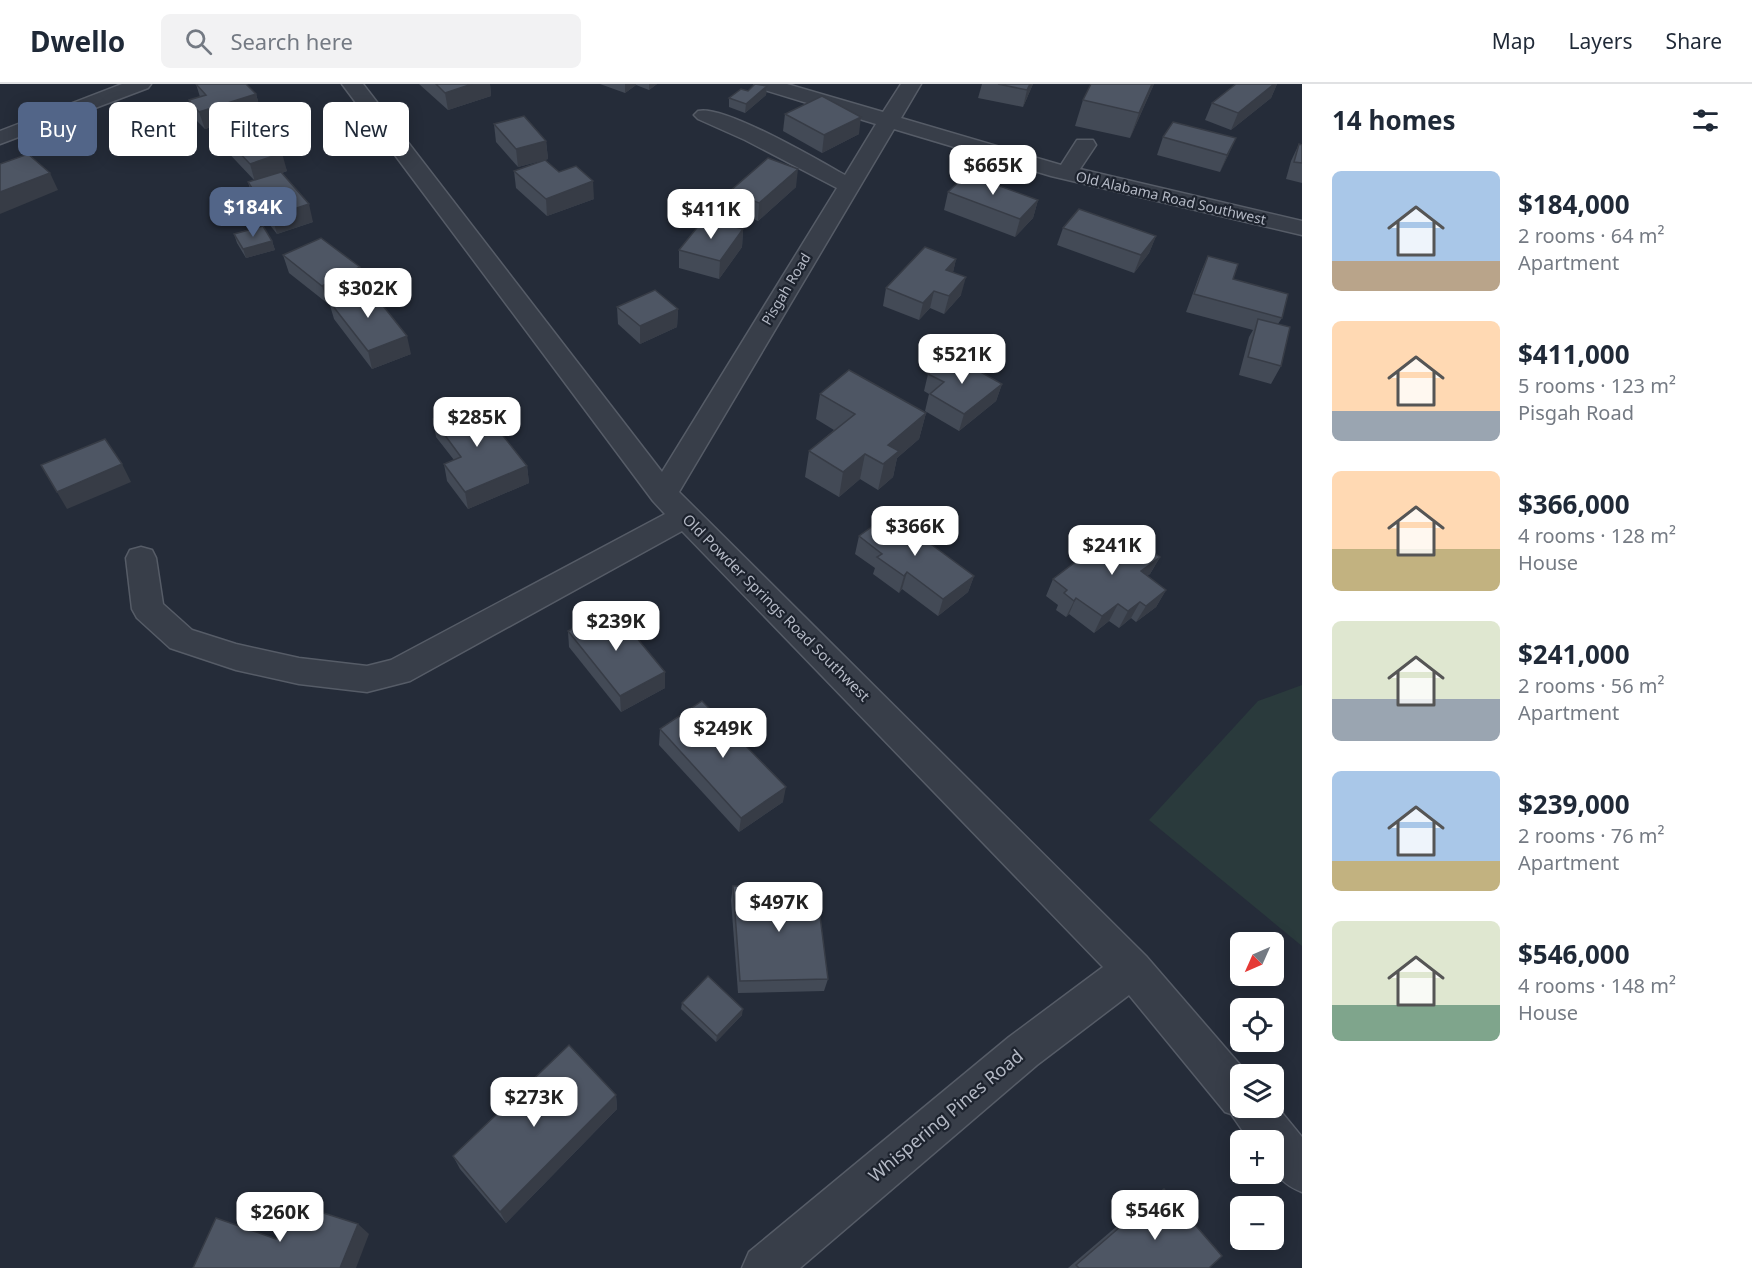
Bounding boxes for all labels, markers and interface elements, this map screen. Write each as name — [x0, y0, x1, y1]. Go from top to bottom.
search box — [161, 14, 581, 68]
text: Dwello — [30, 22, 125, 60]
icon: search — [182, 25, 215, 58]
text: Search here — [230, 26, 353, 56]
text: Map — [1492, 27, 1536, 55]
text: Layers — [1569, 27, 1633, 55]
text: Share — [1666, 27, 1722, 55]
chip: Buy — [18, 102, 97, 156]
chip: Rent — [109, 102, 197, 156]
chip: Filters — [209, 102, 311, 156]
chip: New — [323, 102, 409, 156]
text: 14 homes — [1332, 102, 1456, 138]
icon: filters — [1689, 104, 1722, 137]
pin: $665K — [951, 145, 1035, 196]
text: $665K — [963, 151, 1023, 178]
street label: Old Alabama Road Southwest — [1074, 166, 1268, 229]
text: $184,000 — [1518, 186, 1630, 222]
pin: $184K — [211, 187, 295, 238]
pin: $411K — [669, 189, 753, 240]
text: $184K — [223, 193, 283, 220]
text: $411K — [681, 195, 741, 222]
icon: home — [1380, 195, 1452, 267]
text: 2 rooms · 64 m² — [1518, 222, 1665, 249]
street label: Pisgah Road — [757, 249, 815, 328]
text: Apartment — [1518, 249, 1619, 276]
pin: $302K — [326, 268, 410, 319]
text: $302K — [338, 274, 398, 301]
pin: $521K — [920, 334, 1004, 385]
text: $411,000 — [1518, 336, 1630, 372]
text: $521K — [932, 340, 992, 367]
icon: home — [1380, 345, 1452, 417]
text: 5 rooms · 123 m² — [1518, 372, 1676, 399]
pin: $285K — [435, 397, 519, 448]
text: Pisgah Road — [1518, 399, 1634, 426]
text: $285K — [447, 403, 507, 430]
text: $366,000 — [1518, 486, 1630, 522]
icon: home — [1380, 495, 1452, 567]
pin: $366K — [873, 506, 957, 557]
street label: Old Powder Springs Road Southwest — [679, 509, 875, 706]
text: $366K — [885, 512, 945, 539]
text: 4 rooms · 128 m² — [1518, 522, 1676, 549]
pin: $241K — [1070, 525, 1154, 576]
text: $241K — [1082, 531, 1142, 558]
text: House — [1518, 549, 1578, 576]
pin: $239K — [574, 601, 658, 652]
text: $239K — [586, 607, 646, 634]
text: $241,000 — [1518, 636, 1630, 672]
icon: home — [1380, 645, 1452, 717]
text: 2 rooms · 56 m² — [1518, 672, 1665, 699]
text: Apartment — [1518, 699, 1619, 726]
pin: $249K — [681, 708, 765, 759]
text: $249K — [693, 714, 753, 741]
text: $239,000 — [1518, 786, 1630, 822]
icon: home — [1380, 795, 1452, 867]
text: 2 rooms · 76 m² — [1518, 822, 1665, 849]
text: Apartment — [1518, 849, 1619, 876]
pin: $497K — [737, 882, 821, 933]
text: $497K — [749, 888, 809, 915]
north arrow — [1230, 932, 1284, 986]
map controls — [1230, 932, 1284, 1250]
text: $546,000 — [1518, 936, 1630, 972]
icon: home — [1380, 945, 1452, 1017]
text: 4 rooms · 148 m² — [1518, 972, 1676, 999]
button: locate — [1230, 998, 1284, 1052]
text: House — [1518, 999, 1578, 1026]
street label: Whispering Pines Road — [863, 1043, 1028, 1187]
button: layers — [1230, 1064, 1284, 1118]
pin: $273K — [492, 1077, 576, 1128]
text: $273K — [504, 1083, 564, 1110]
button: + — [1230, 1130, 1284, 1184]
pin: $546K — [1113, 1190, 1197, 1241]
pin: $260K — [238, 1192, 322, 1243]
text: $546K — [1125, 1196, 1185, 1223]
button: − — [1230, 1196, 1284, 1250]
text: $260K — [250, 1198, 310, 1225]

